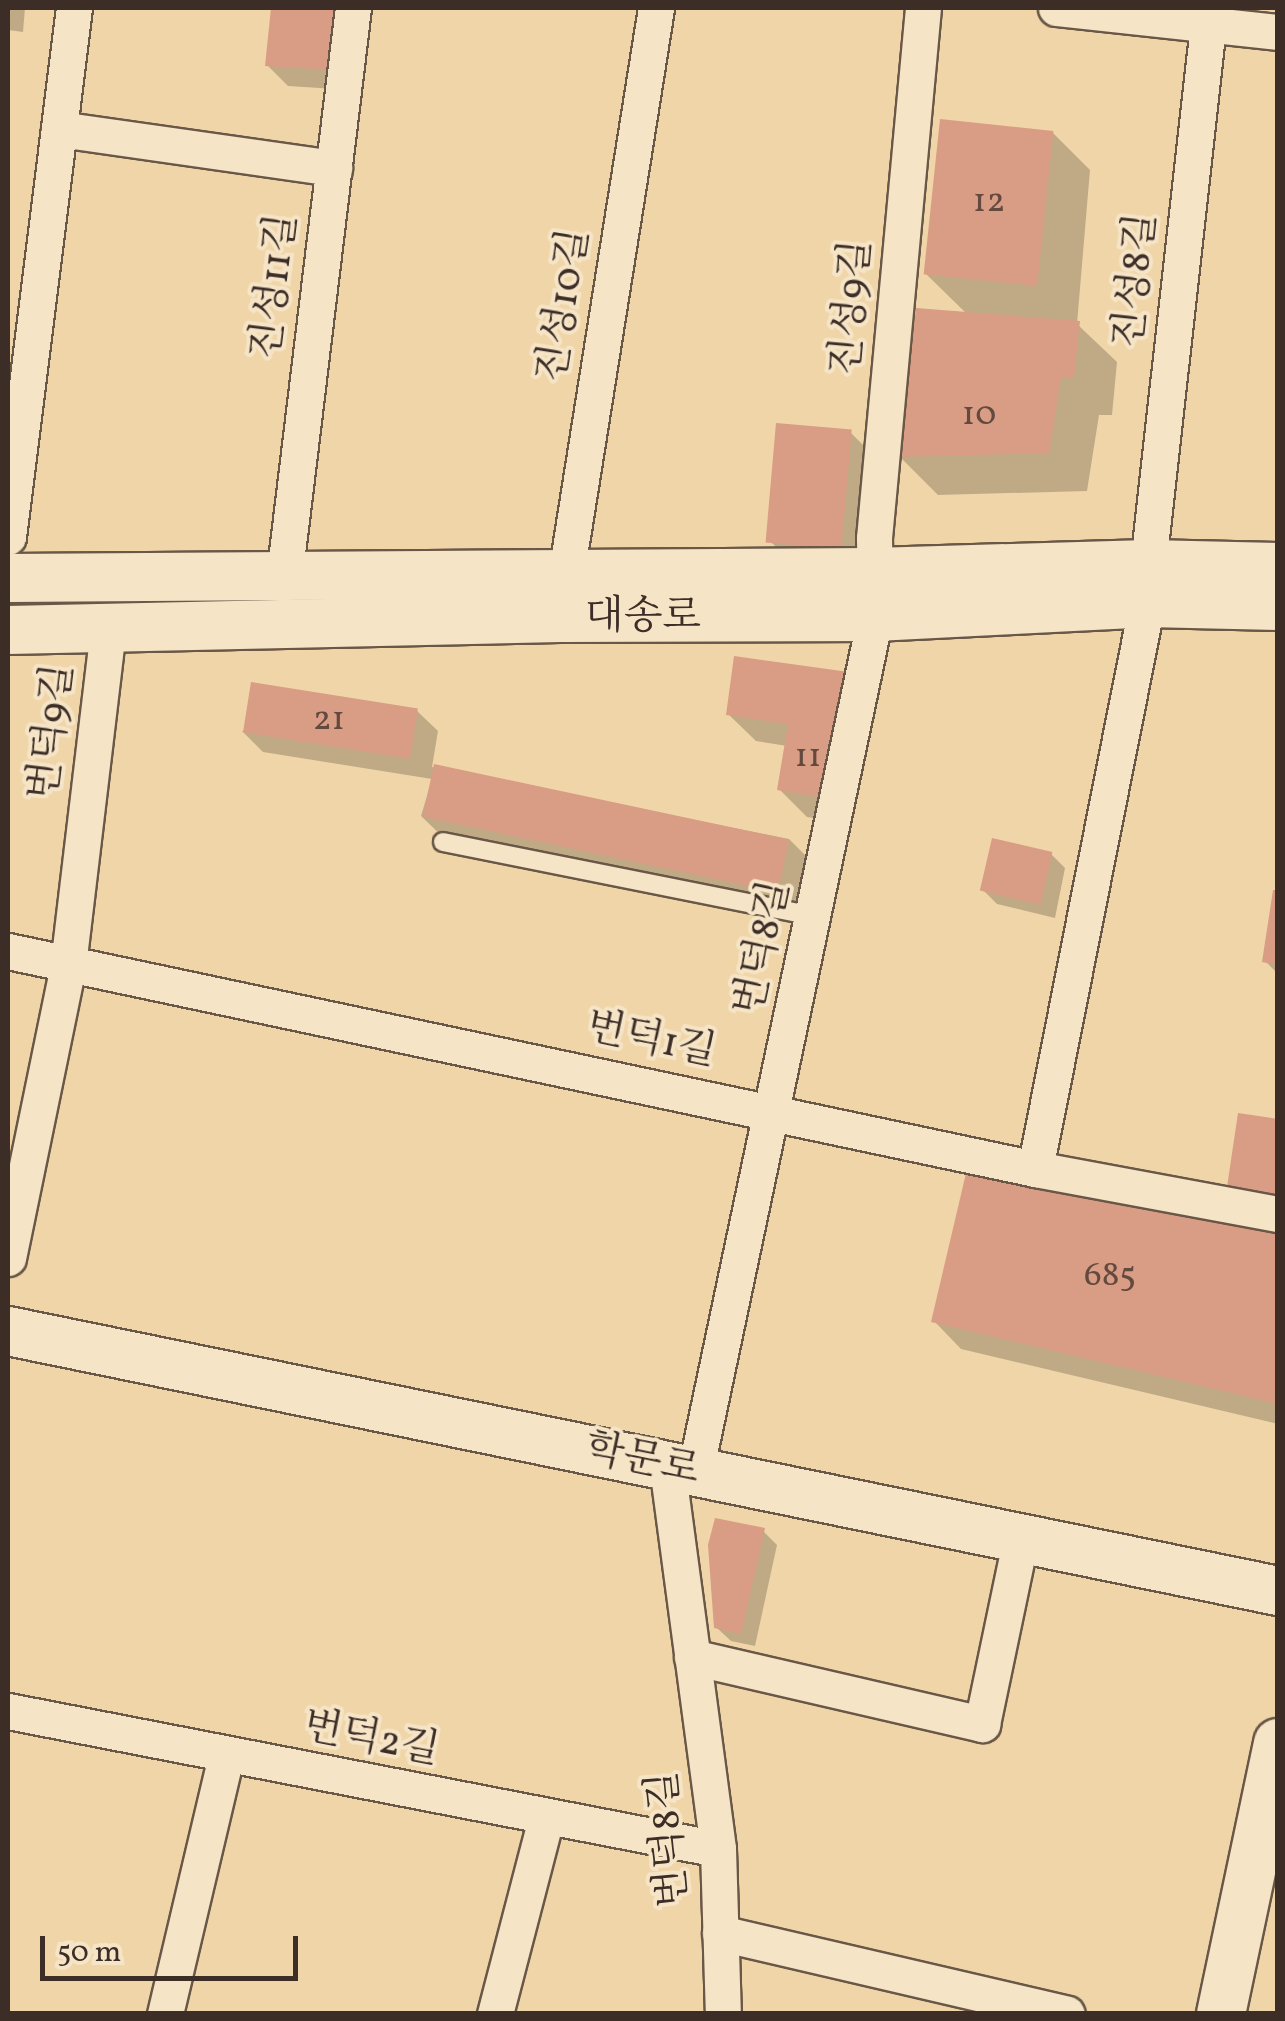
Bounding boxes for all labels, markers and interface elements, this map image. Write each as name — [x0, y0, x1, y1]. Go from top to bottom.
house number: 12 — [973, 181, 1005, 223]
street label: 진성11길 — [243, 211, 309, 363]
street label: 진성8길 — [1106, 211, 1168, 351]
street label: 진성10길 — [529, 225, 601, 387]
street label: 진성9길 — [823, 238, 883, 378]
house number: 10 — [962, 394, 996, 436]
street label: 대송로 — [585, 594, 701, 642]
street label: 번덕9길 — [21, 661, 85, 803]
house number: 21 — [313, 699, 345, 741]
house number: 11 — [794, 736, 822, 778]
street label: 번덕8길 — [726, 876, 802, 1020]
street label: 번덕1길 — [582, 1004, 720, 1078]
house number: 685 — [1084, 1255, 1136, 1297]
street label: 학문로 — [580, 1425, 704, 1497]
street label: 번덕2길 — [299, 1703, 443, 1777]
street label: 번덕8길 — [640, 1769, 700, 1909]
scale bar — [45, 1916, 302, 1978]
text: 50 m — [57, 1932, 121, 1974]

